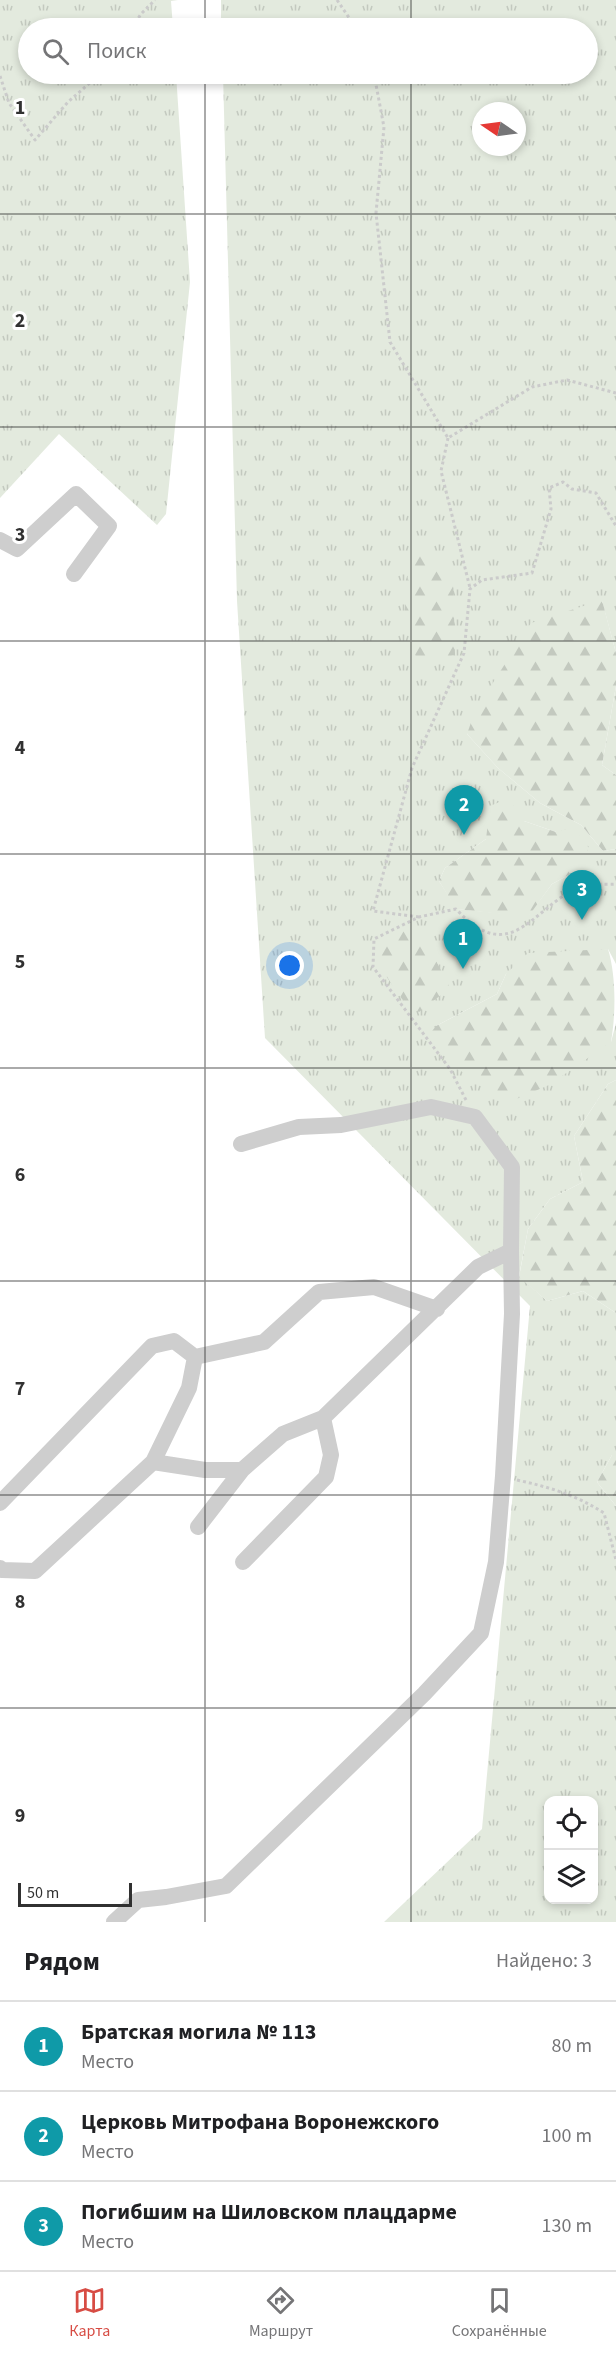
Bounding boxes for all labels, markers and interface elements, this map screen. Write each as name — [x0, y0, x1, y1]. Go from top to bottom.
search box — [18, 18, 598, 84]
icon: search — [39, 35, 72, 68]
text: Поиск — [87, 35, 146, 67]
text: 1 — [15, 94, 25, 122]
north arrow — [472, 102, 526, 156]
text: 2 — [15, 307, 25, 335]
text: 3 — [15, 521, 25, 549]
text: 4 — [15, 734, 26, 762]
pin: 2 — [444, 786, 484, 835]
pin: 3 — [562, 870, 602, 920]
pin: 1 — [444, 920, 482, 969]
text: 5 — [15, 948, 25, 976]
your location — [275, 951, 304, 980]
text: 6 — [15, 1161, 25, 1189]
text: 7 — [15, 1375, 25, 1403]
text: 8 — [15, 1588, 25, 1616]
map controls — [544, 1796, 598, 1904]
button: locate — [544, 1796, 598, 1850]
text: 9 — [15, 1802, 25, 1830]
button: layers — [544, 1850, 598, 1904]
scale bar — [18, 1880, 132, 1908]
text: 50 m — [27, 1882, 59, 1904]
text: Рядом — [24, 1943, 100, 1980]
text: Найдено: 3 — [496, 1947, 592, 1975]
text: Братская могила № 113 — [81, 2016, 316, 2048]
text: 1 — [38, 2032, 49, 2060]
text: 80 m — [552, 2032, 592, 2060]
text: Место — [81, 2048, 134, 2076]
text: Церковь Митрофана Воронежского — [81, 2106, 439, 2138]
text: 2 — [38, 2122, 49, 2150]
text: 100 m — [542, 2122, 592, 2150]
text: Место — [81, 2138, 134, 2166]
text: Погибшим на Шиловском плацдарме — [81, 2196, 457, 2228]
text: 3 — [38, 2212, 49, 2240]
text: 130 m — [542, 2212, 592, 2240]
text: Место — [81, 2228, 134, 2256]
tab: Карта — [69, 2284, 110, 2342]
tab: Маршрут — [249, 2284, 313, 2342]
tab: Сохранённые — [452, 2284, 547, 2342]

